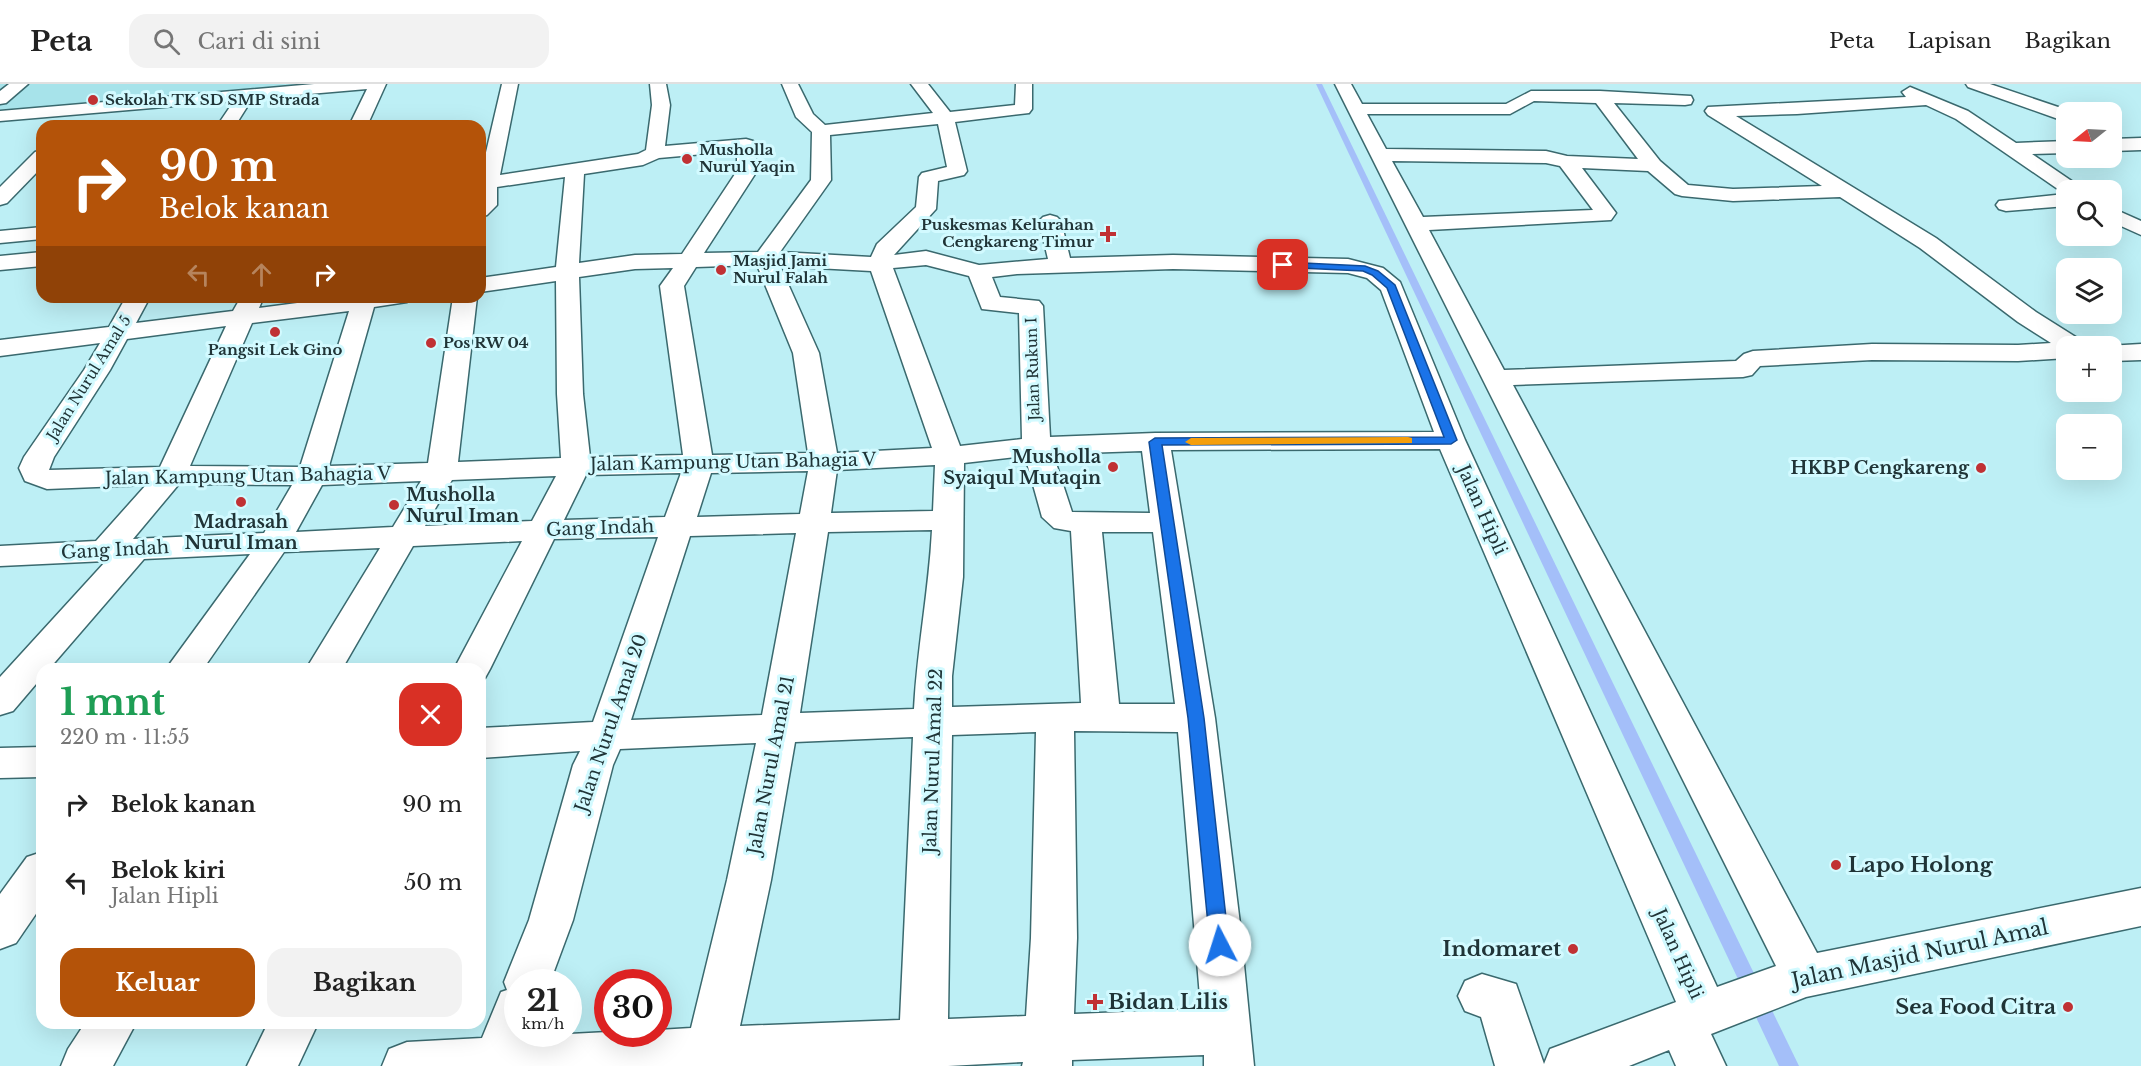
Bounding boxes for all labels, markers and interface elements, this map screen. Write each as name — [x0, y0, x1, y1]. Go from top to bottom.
search box — [129, 14, 549, 68]
text: Peta — [30, 24, 93, 59]
icon: search — [150, 25, 183, 58]
text: Cari di sini — [198, 28, 320, 55]
text: Peta — [1829, 28, 1875, 54]
text: Lapisan — [1908, 28, 1991, 54]
text: Bagikan — [2024, 28, 2111, 54]
place label: Sekolah TK SD SMP Strada — [105, 90, 320, 109]
marker: Sekolah TK SD SMP Strada — [86, 93, 100, 107]
north arrow — [2056, 102, 2122, 168]
map controls — [2056, 102, 2122, 480]
text: 90 m — [159, 140, 277, 192]
place label: Musholla Nurul Yaqin — [699, 140, 795, 176]
icon: right — [60, 144, 138, 222]
marker: Musholla Nurul Yaqin — [680, 152, 694, 166]
button: search — [2056, 180, 2122, 246]
text: Belok kanan — [159, 192, 329, 225]
place label: Puskesmas Kelurahan Cengkareng Timur — [921, 215, 1095, 251]
marker: Puskesmas Kelurahan Cengkareng Timur — [1099, 225, 1117, 243]
pin — [1257, 239, 1308, 290]
icon: arrive — [1266, 248, 1299, 281]
place label: Masjid Jami Nurul Falah — [733, 251, 828, 287]
icon: left — [182, 258, 215, 291]
icon: ahead — [245, 258, 278, 291]
icon: right — [308, 258, 341, 291]
button: layers — [2056, 258, 2122, 324]
marker: Masjid Jami Nurul Falah — [714, 263, 728, 277]
street label: Jalan Nurul Amal 5 — [41, 312, 135, 446]
street label: Jalan Rukun I — [1021, 317, 1044, 423]
marker: Pangsit Lek Gino — [268, 325, 282, 339]
place label: Pos RW 04 — [443, 333, 529, 352]
marker: Pos RW 04 — [424, 336, 438, 350]
button: + — [2056, 336, 2122, 402]
place label: Pangsit Lek Gino — [208, 340, 342, 359]
button: − — [2056, 414, 2122, 480]
place label: Musholla Syaiqul Mutaqin — [943, 446, 1102, 489]
street label: Jalan Kampung Utan Bahagia V — [588, 448, 877, 476]
place label: HKBP Cengkareng — [1791, 457, 1970, 479]
street label: Jalan Hipli — [1451, 459, 1512, 559]
marker: Musholla Syaiqul Mutaqin — [1106, 460, 1120, 474]
marker: HKBP Cengkareng — [1974, 461, 1988, 475]
street label: Jalan Kampung Utan Bahagia V — [103, 462, 392, 490]
place label: Musholla Nurul Iman — [406, 484, 519, 527]
marker: Madrasah Nurul Iman — [234, 495, 248, 509]
marker: Musholla Nurul Iman — [387, 498, 401, 512]
place label: Madrasah Nurul Iman — [184, 511, 298, 554]
street label: Gang Indah — [546, 515, 654, 541]
street label: Gang Indah — [60, 536, 170, 564]
street label: Jalan Nurul Amal 20 — [570, 631, 652, 817]
street label: Jalan Nurul Amal 22 — [919, 668, 947, 856]
street label: Jalan Nurul Amal 21 — [742, 674, 799, 858]
text: 1 mnt — [60, 680, 165, 725]
button: close — [399, 683, 462, 746]
text: 220 m · 11:55 — [60, 725, 190, 749]
icon: right — [60, 788, 93, 821]
text: Belok kanan — [111, 791, 256, 818]
text: 90 m — [402, 791, 462, 818]
place label: Lapo Holong — [1848, 852, 1994, 878]
text: Belok kiri — [111, 857, 225, 884]
marker: Lapo Holong — [1829, 858, 1843, 872]
icon: left — [60, 866, 93, 899]
text: 50 m — [404, 869, 462, 896]
text: Jalan Hipli — [111, 884, 219, 908]
street label: Jalan Hipli — [1647, 903, 1708, 1003]
position arrow — [1188, 913, 1252, 977]
street label: Jalan Masjid Nurul Amal — [1786, 914, 2051, 995]
place label: Indomaret — [1442, 936, 1561, 962]
marker: Indomaret — [1566, 942, 1580, 956]
button: Keluar — [60, 948, 255, 1017]
button: Bagikan — [267, 948, 462, 1017]
speed limit sign: 30 — [594, 969, 672, 1047]
text: 21 — [527, 982, 559, 1019]
place label: Bidan Lilis — [1108, 989, 1228, 1015]
marker: Bidan Lilis — [1086, 993, 1104, 1011]
place label: Sea Food Citra — [1895, 994, 2056, 1020]
marker: Sea Food Citra — [2061, 1000, 2075, 1014]
text: km/h — [522, 1014, 564, 1033]

